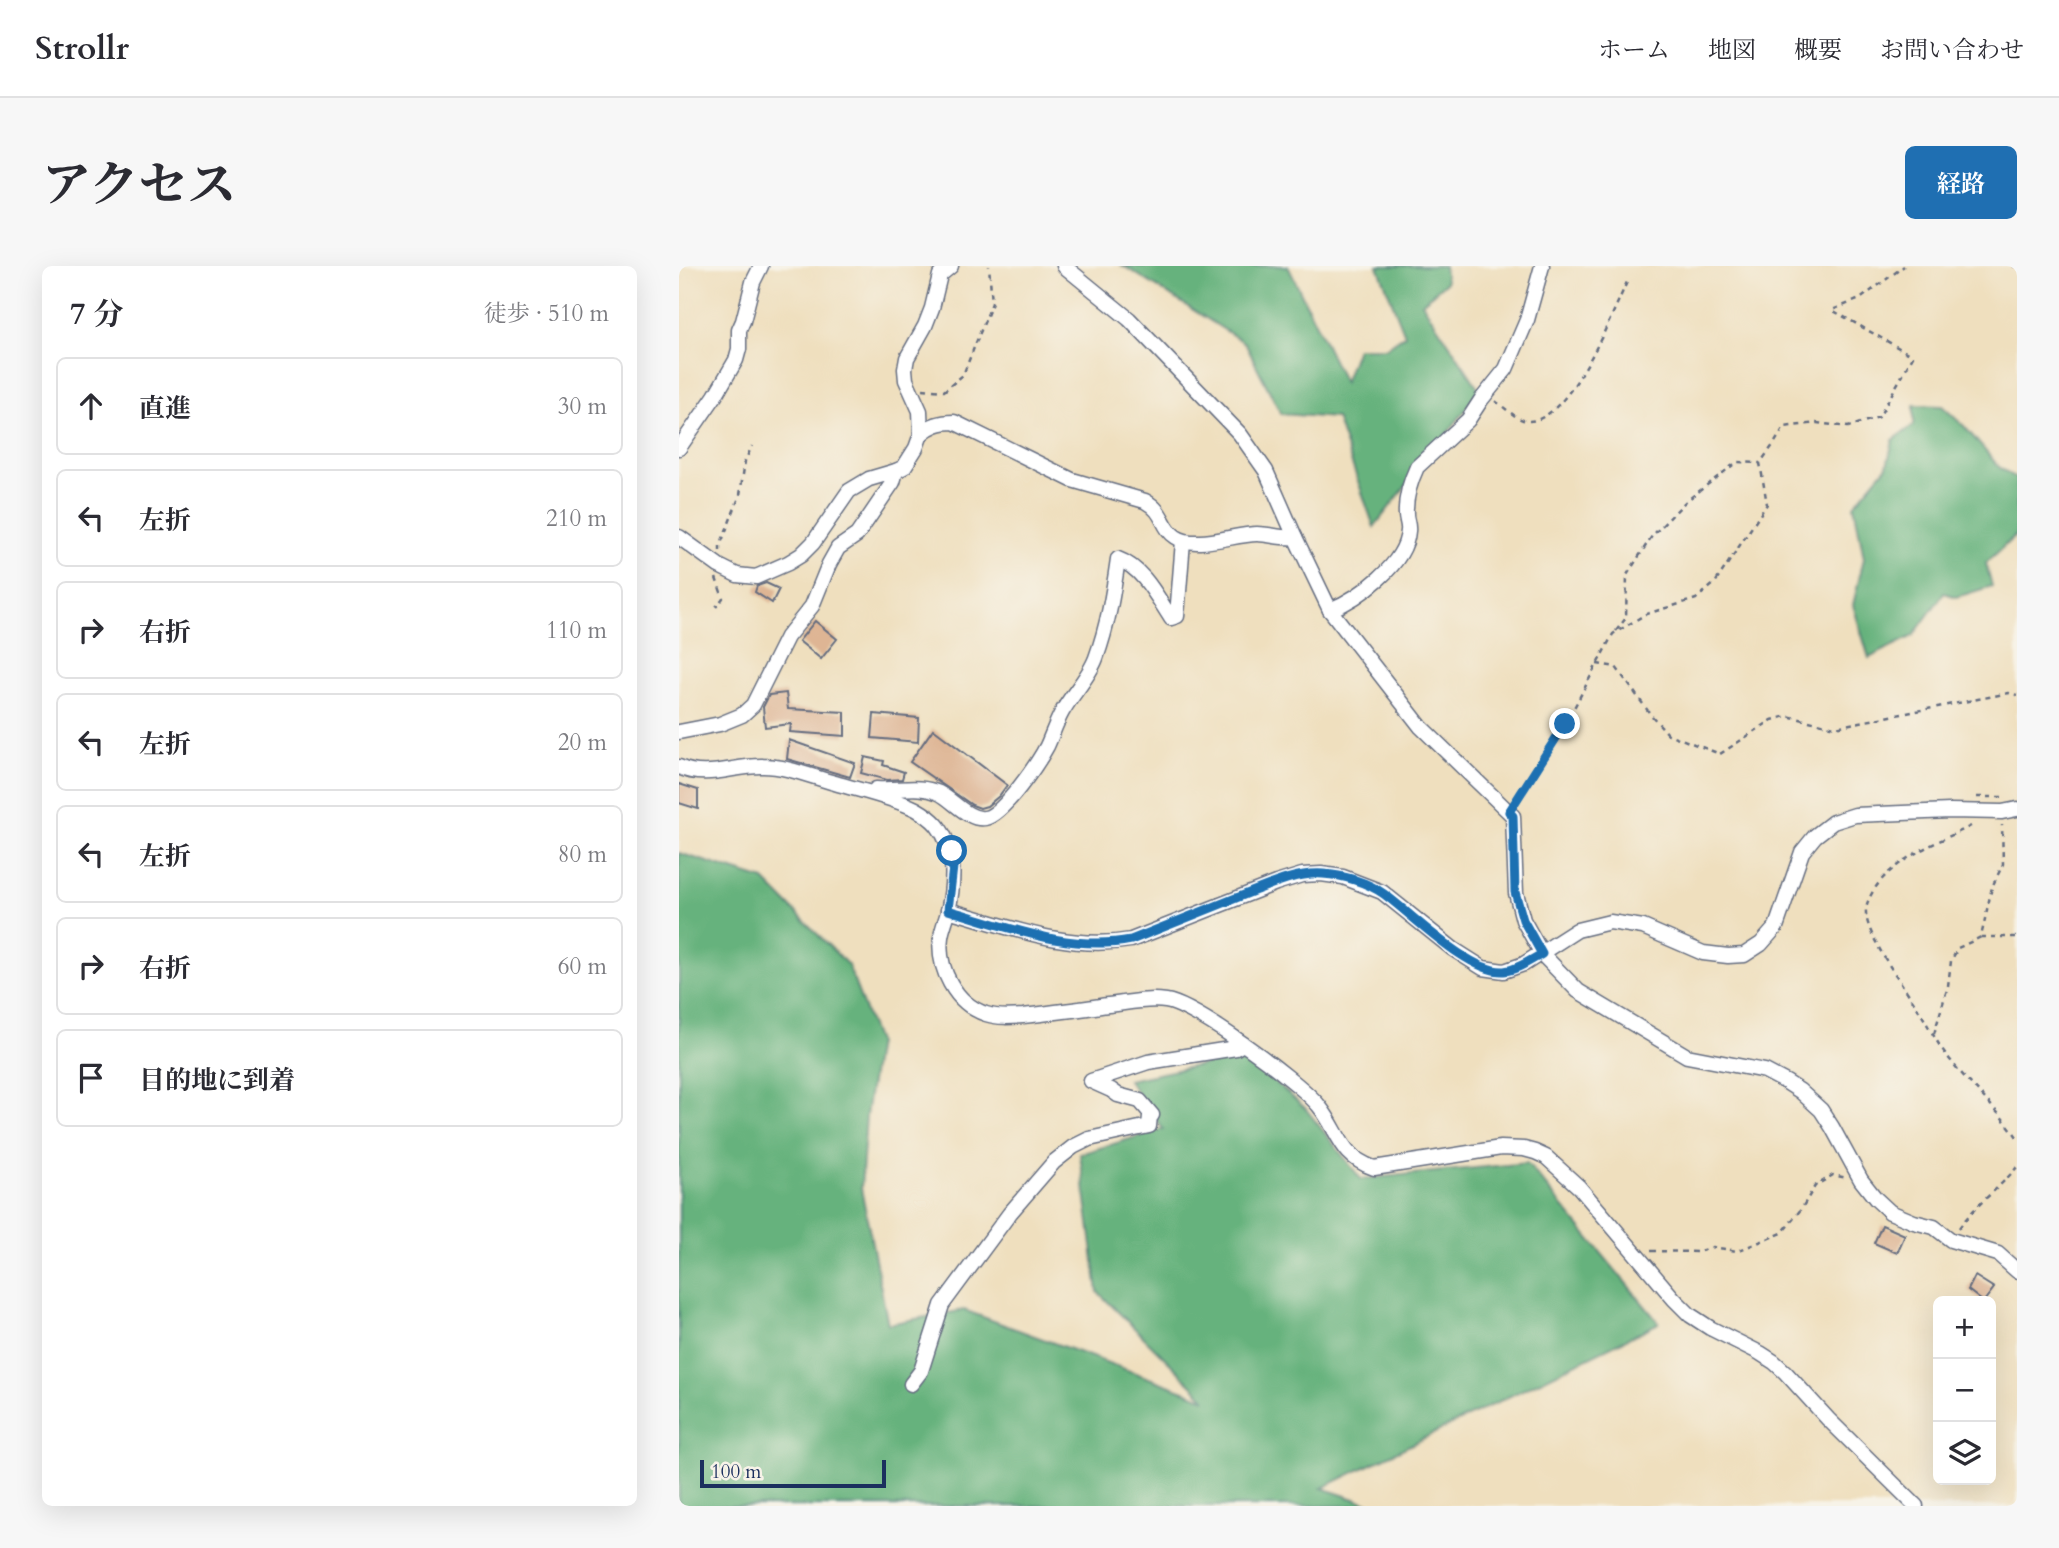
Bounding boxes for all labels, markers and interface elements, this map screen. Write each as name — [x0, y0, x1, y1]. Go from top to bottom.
text: Strollr — [35, 26, 129, 71]
text: ホーム — [1598, 34, 1670, 67]
text: 地図 — [1708, 34, 1756, 67]
text: 概要 — [1794, 34, 1842, 67]
text: お問い合わせ — [1880, 34, 2024, 67]
button: 経路 — [1905, 146, 2017, 219]
text: アクセス — [42, 152, 237, 219]
text: 7 分 — [70, 294, 123, 335]
text: 徒歩 · 510 m — [484, 298, 609, 329]
icon: ahead — [72, 387, 110, 425]
text: 直進 — [139, 391, 191, 426]
text: 30 m — [558, 391, 607, 422]
icon: left — [72, 499, 110, 537]
text: 左折 — [139, 503, 191, 538]
text: 210 m — [546, 503, 607, 534]
icon: right — [72, 611, 110, 649]
text: 右折 — [139, 615, 191, 650]
text: 110 m — [546, 615, 607, 646]
route end — [1549, 708, 1580, 739]
icon: left — [72, 723, 110, 761]
text: 左折 — [139, 727, 191, 762]
text: 20 m — [558, 727, 607, 758]
icon: left — [72, 835, 110, 873]
route start — [936, 835, 967, 866]
text: 左折 — [139, 839, 191, 874]
text: 80 m — [558, 839, 607, 870]
icon: right — [72, 947, 110, 985]
text: 右折 — [139, 951, 191, 986]
text: 60 m — [558, 951, 607, 982]
icon: arrive — [72, 1059, 110, 1097]
text: 目的地に到着 — [139, 1063, 295, 1098]
map controls — [1933, 1296, 1996, 1485]
button: + — [1933, 1296, 1996, 1359]
button: − — [1933, 1359, 1996, 1422]
button: layers — [1933, 1422, 1996, 1485]
scale bar — [700, 1457, 885, 1489]
text: 100 m — [711, 1459, 761, 1485]

